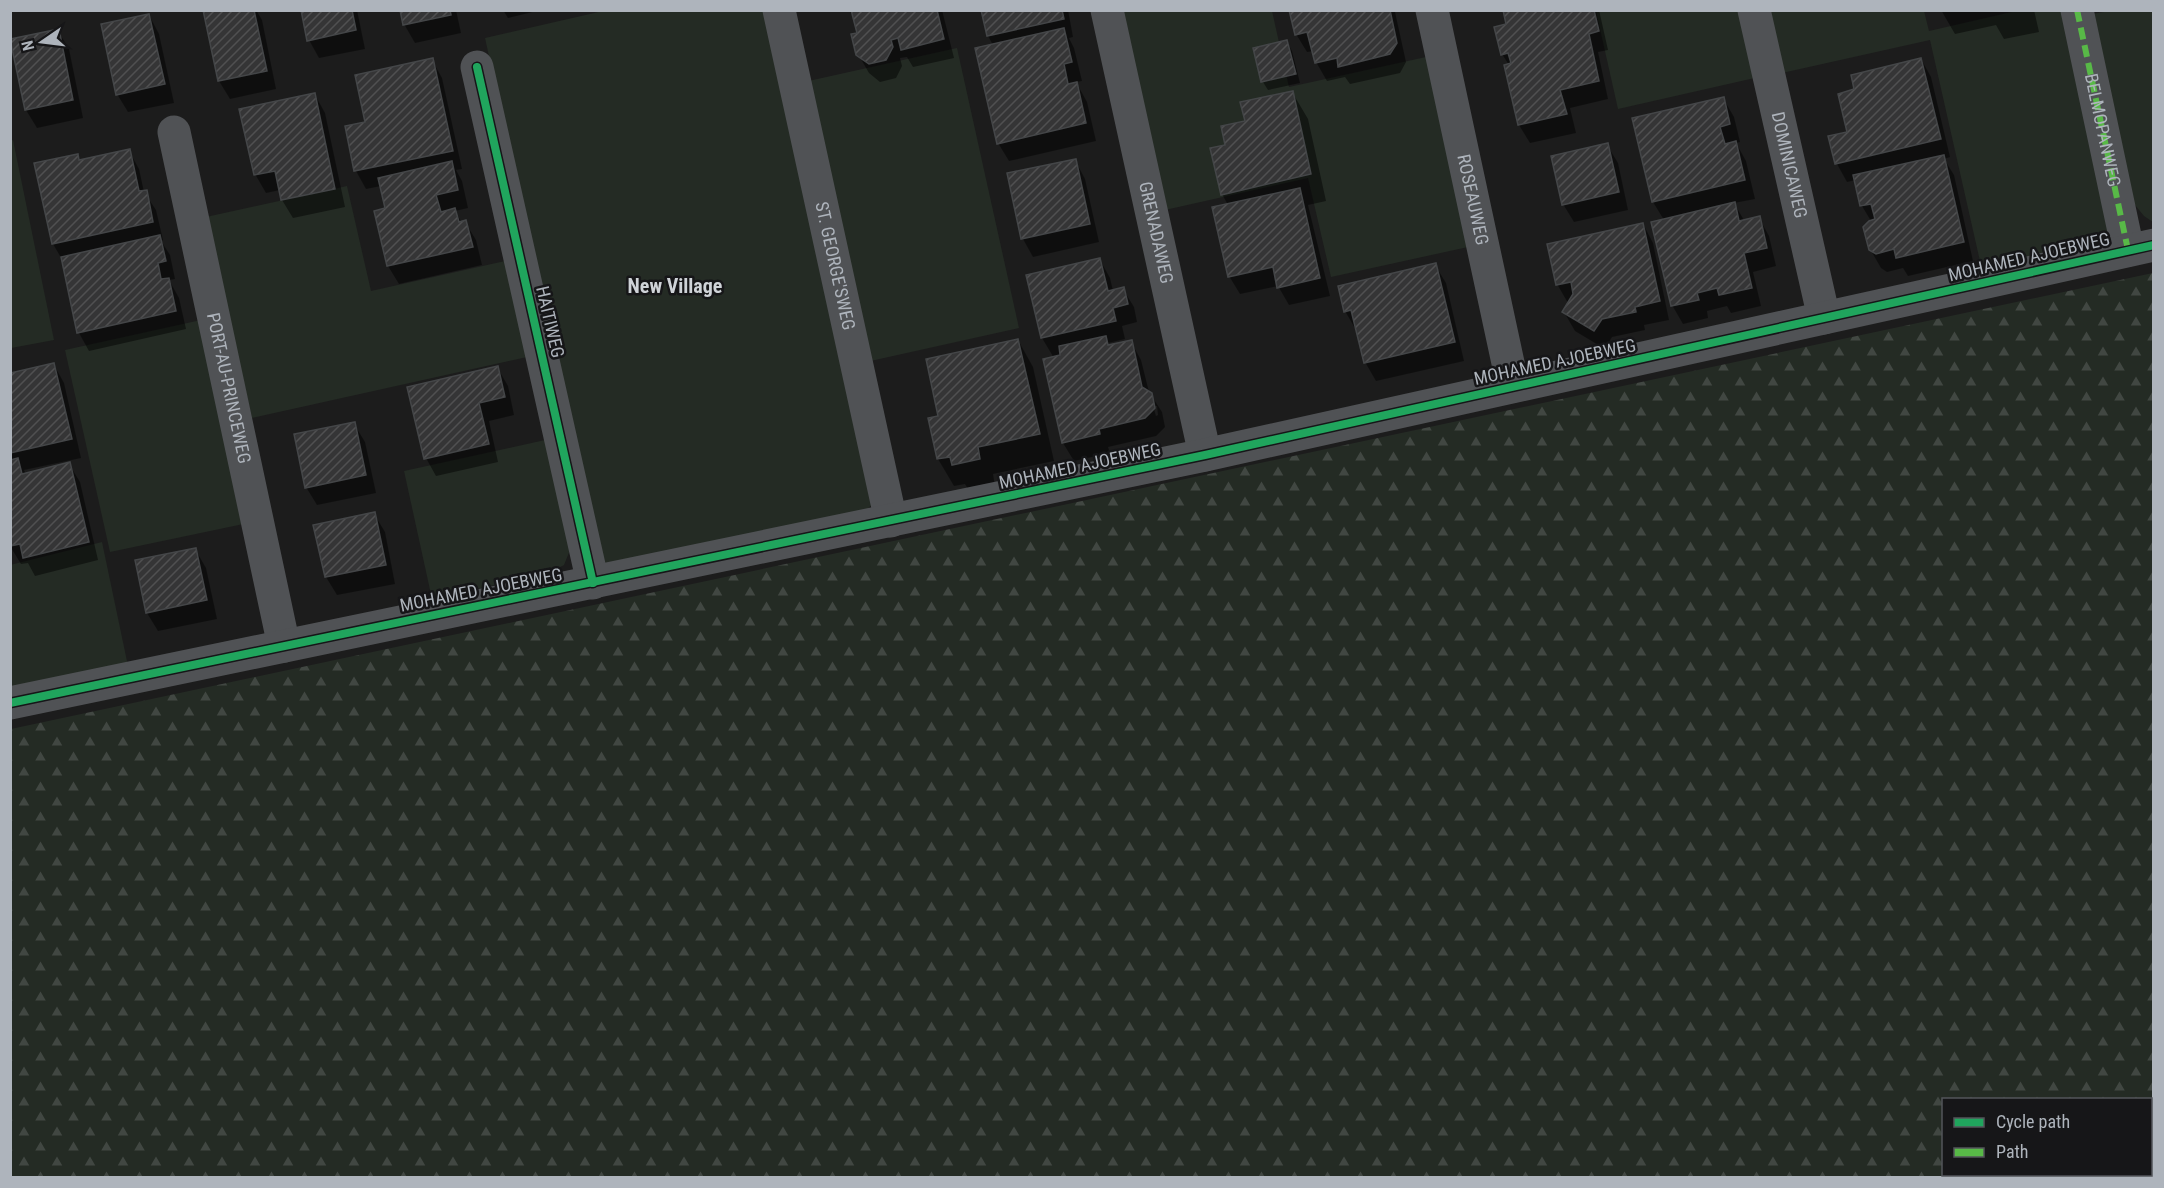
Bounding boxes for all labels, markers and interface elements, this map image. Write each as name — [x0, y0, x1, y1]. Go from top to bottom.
north arrow — [12, 12, 72, 72]
text: N — [18, 38, 38, 53]
street label: BELMOPANWEG — [2081, 72, 2125, 189]
street label: DOMINICAWEG — [1767, 110, 1812, 220]
street label: ROSEAUWEG — [1453, 152, 1493, 247]
street label: GRENADAWEG — [1135, 179, 1178, 286]
street label: ST. GEORGE'SWEG — [811, 200, 860, 332]
street label: MOHAMED AJOEBWEG — [1946, 228, 2112, 285]
district label: New Village — [628, 274, 722, 298]
street label: HAITIWEG — [532, 284, 569, 360]
street label: PORT-AU-PRINCEWEG — [203, 311, 256, 466]
street label: MOHAMED AJOEBWEG — [1472, 334, 1638, 389]
street label: MOHAMED AJOEBWEG — [997, 438, 1163, 493]
street label: MOHAMED AJOEBWEG — [398, 563, 564, 616]
legend — [1942, 1098, 2152, 1176]
text: Cycle path — [1996, 1111, 2070, 1132]
text: Path — [1996, 1141, 2029, 1162]

